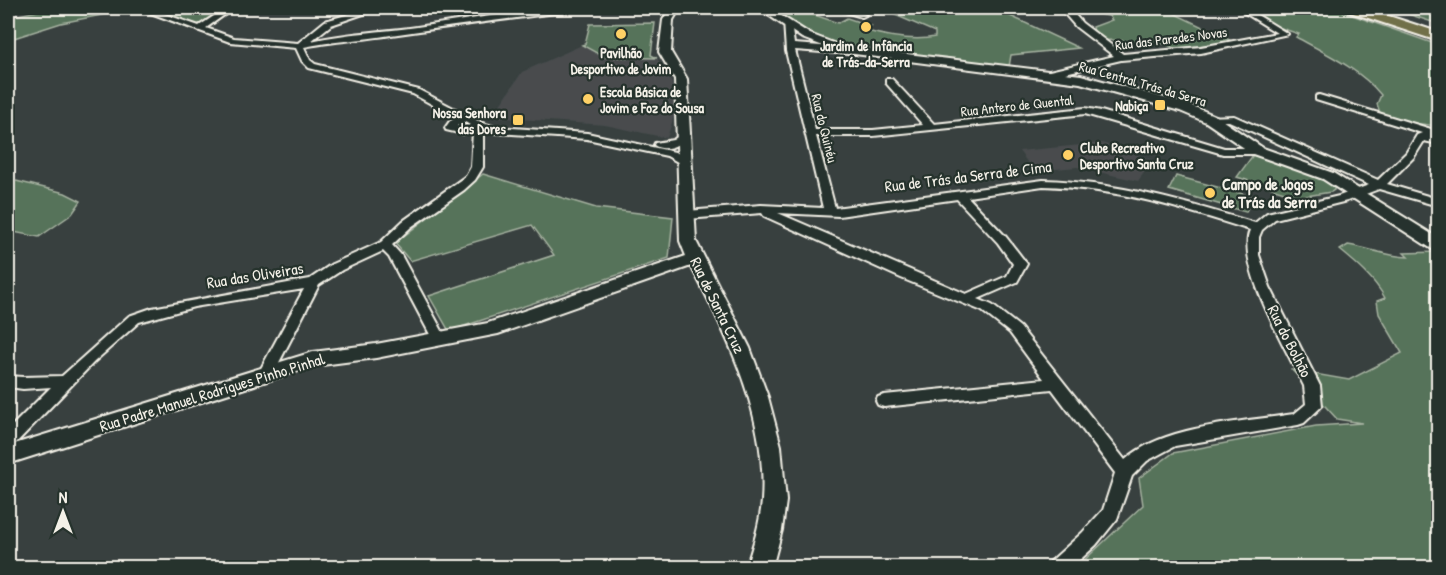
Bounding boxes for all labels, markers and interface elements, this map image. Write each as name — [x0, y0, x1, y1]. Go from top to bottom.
marker: Jardim de Infância de Trás-da-Serra — [859, 20, 873, 34]
street label: Rua das Paredes Novas — [1114, 22, 1228, 54]
marker: Pavilhão Desportivo de Jovim — [614, 27, 628, 41]
place label: Jardim de Infância de Trás-da-Serra — [820, 36, 913, 71]
place label: Pavilhão Desportivo de Jovim — [571, 43, 672, 80]
street label: Rua Central Trás da Serra — [1077, 56, 1209, 110]
place label: Escola Básica de Jovim e Foz do Sousa — [600, 82, 705, 117]
street label: Rua Antero de Quental — [960, 90, 1075, 120]
marker: Escola Básica de Jovim e Foz do Sousa — [581, 92, 595, 106]
street label: Rua do Quinéu — [807, 92, 843, 165]
place label: Nabiça — [1115, 96, 1149, 115]
marker: Nabiça — [1153, 98, 1167, 112]
place label: Nossa Senhora das Dores — [433, 103, 507, 138]
marker: Nossa Senhora das Dores — [511, 113, 525, 127]
place label: Clube Recreativo Desportivo Santa Cruz — [1080, 138, 1193, 175]
marker: Clube Recreativo Desportivo Santa Cruz — [1061, 148, 1075, 162]
street label: Rua de Trás da Serra de Cima — [883, 155, 1053, 197]
place label: Campo de Jogos de Trás da Serra — [1222, 173, 1317, 213]
marker: Campo de Jogos de Trás da Serra — [1203, 186, 1217, 200]
street label: Rua de Santa Cruz — [685, 253, 751, 357]
street label: Rua das Oliveiras — [205, 256, 305, 294]
street label: Rua do Bolhão — [1262, 301, 1318, 381]
street label: Rua Padre Manuel Rodrigues Pinho Pinhal — [97, 347, 328, 437]
north arrow — [33, 482, 93, 542]
text: N — [59, 486, 68, 508]

